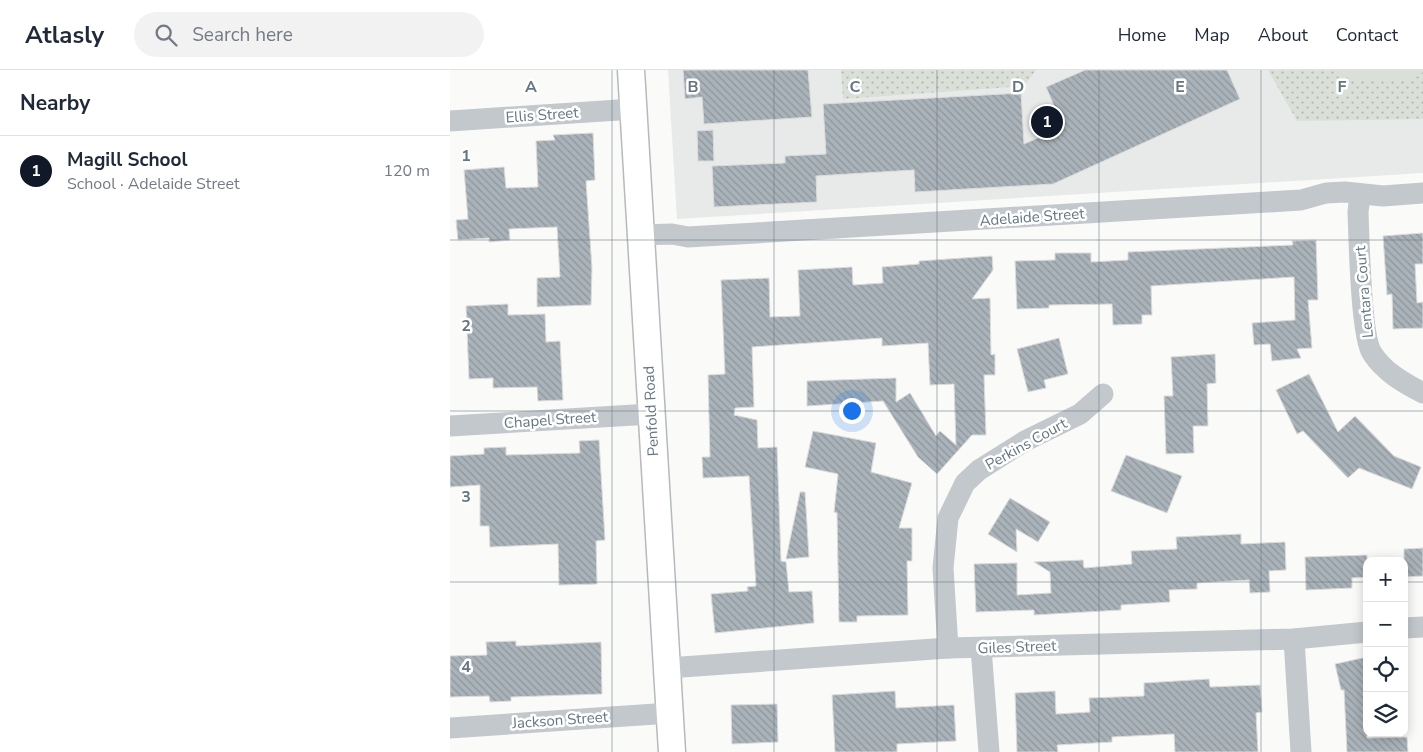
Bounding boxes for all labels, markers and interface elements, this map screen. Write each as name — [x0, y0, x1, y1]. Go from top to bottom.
search box — [134, 12, 484, 57]
text: Atlasly — [25, 19, 104, 51]
icon: search — [152, 21, 180, 49]
text: Search here — [192, 22, 293, 48]
text: Home — [1118, 23, 1166, 47]
text: Map — [1194, 23, 1230, 47]
text: About — [1258, 23, 1308, 47]
text: Contact — [1336, 23, 1398, 47]
text: A — [525, 76, 537, 98]
text: B — [687, 76, 699, 98]
text: C — [850, 76, 861, 98]
text: D — [1012, 76, 1024, 98]
text: E — [1175, 76, 1185, 98]
text: F — [1338, 76, 1347, 98]
text: Nearby — [20, 89, 90, 117]
street label: Ellis Street — [505, 102, 580, 128]
pin: 1 — [1031, 103, 1063, 141]
text: 1 — [461, 145, 471, 167]
text: Magill School — [67, 147, 187, 173]
text: 1 — [31, 160, 41, 182]
text: 120 m — [383, 160, 430, 182]
text: School · Adelaide Street — [67, 173, 240, 195]
street label: Adelaide Street — [979, 203, 1086, 231]
street label: Lentara Court — [1350, 244, 1378, 339]
text: 2 — [461, 315, 471, 337]
street label: Penfold Road — [639, 365, 663, 457]
your location — [839, 398, 865, 424]
street label: Chapel Street — [503, 407, 598, 433]
street label: Perkins Court — [982, 413, 1071, 475]
text: 3 — [461, 486, 471, 508]
map controls — [1363, 557, 1408, 737]
button: + — [1363, 557, 1408, 602]
button: − — [1363, 602, 1408, 647]
street label: Giles Street — [977, 636, 1057, 658]
button: locate — [1363, 647, 1408, 692]
text: 4 — [461, 656, 471, 678]
button: layers — [1363, 692, 1408, 737]
street label: Jackson Street — [510, 707, 609, 733]

